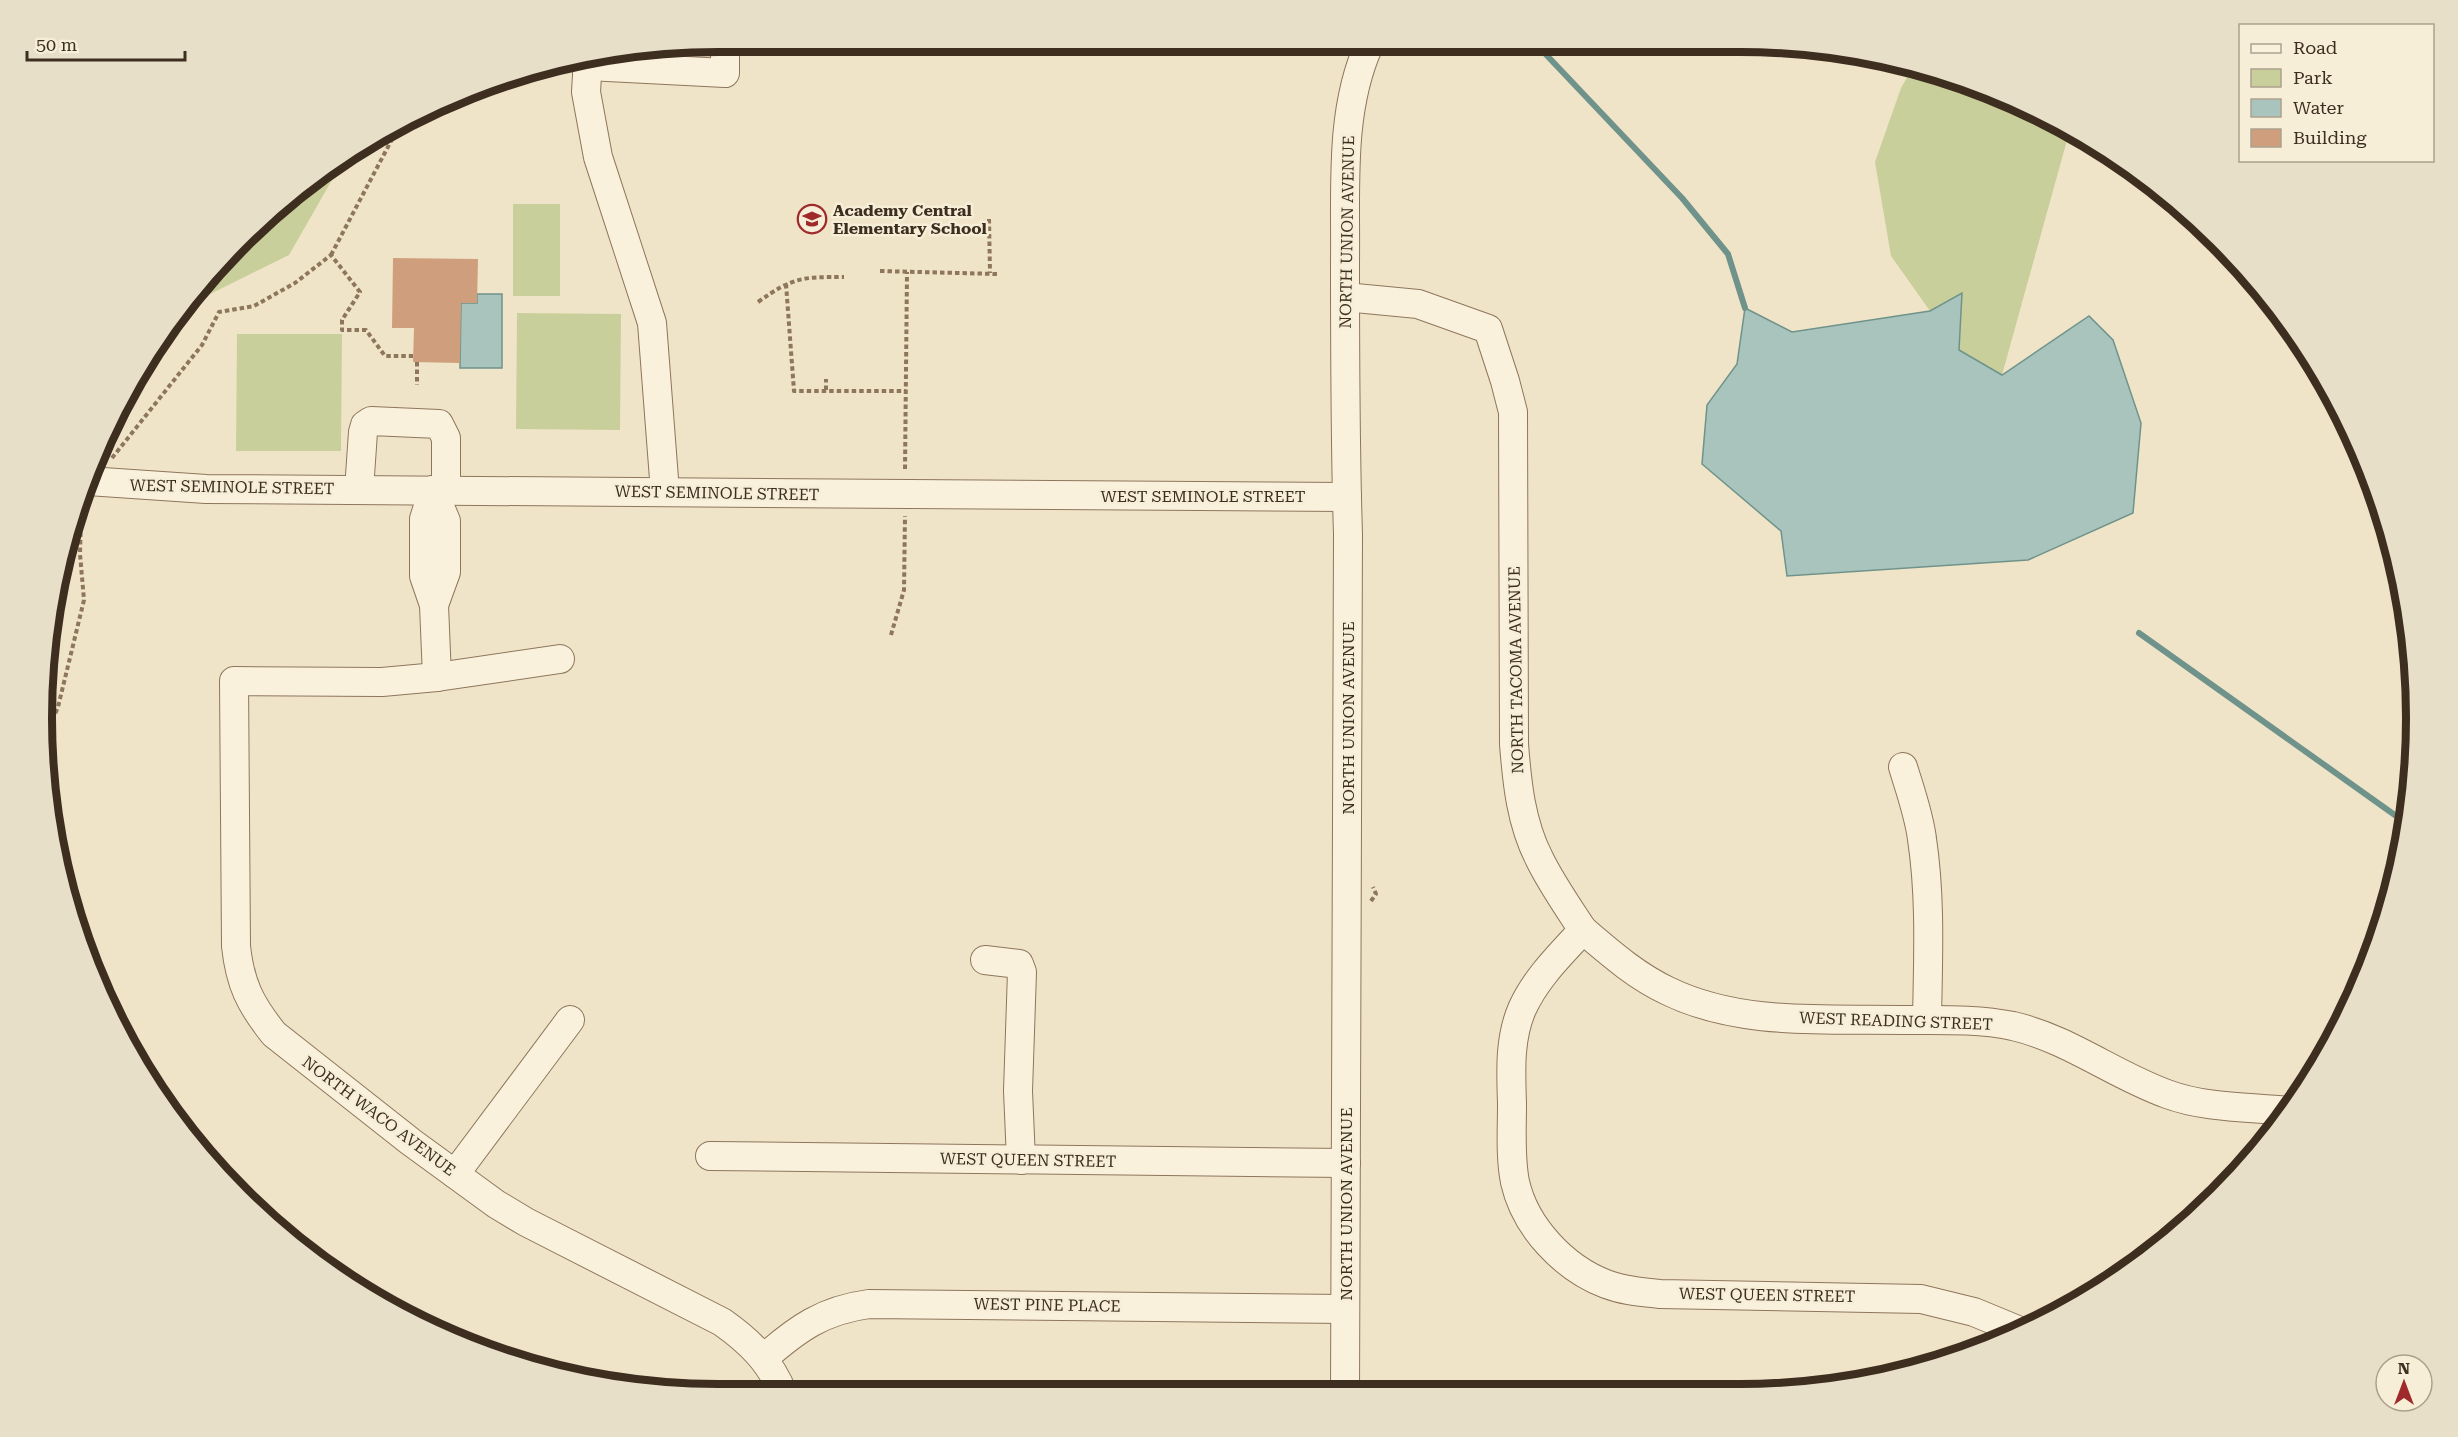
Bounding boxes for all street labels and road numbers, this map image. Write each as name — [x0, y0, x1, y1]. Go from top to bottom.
street label: NORTH UNION AVENUE — [1336, 135, 1358, 329]
street label: WEST SEMINOLE STREET — [129, 476, 335, 498]
street label: WEST SEMINOLE STREET — [614, 482, 820, 504]
street label: WEST SEMINOLE STREET — [1101, 487, 1306, 506]
street label: NORTH TACOMA AVENUE — [1505, 566, 1527, 774]
street label: NORTH UNION AVENUE — [1339, 621, 1358, 815]
street label: WEST READING STREET — [1799, 1008, 1993, 1034]
street label: NORTH WACO AVENUE — [299, 1052, 459, 1180]
street label: NORTH UNION AVENUE — [1337, 1107, 1356, 1301]
street label: WEST QUEEN STREET — [940, 1149, 1117, 1171]
street label: WEST QUEEN STREET — [1679, 1284, 1856, 1306]
street label: WEST PINE PLACE — [973, 1294, 1121, 1316]

